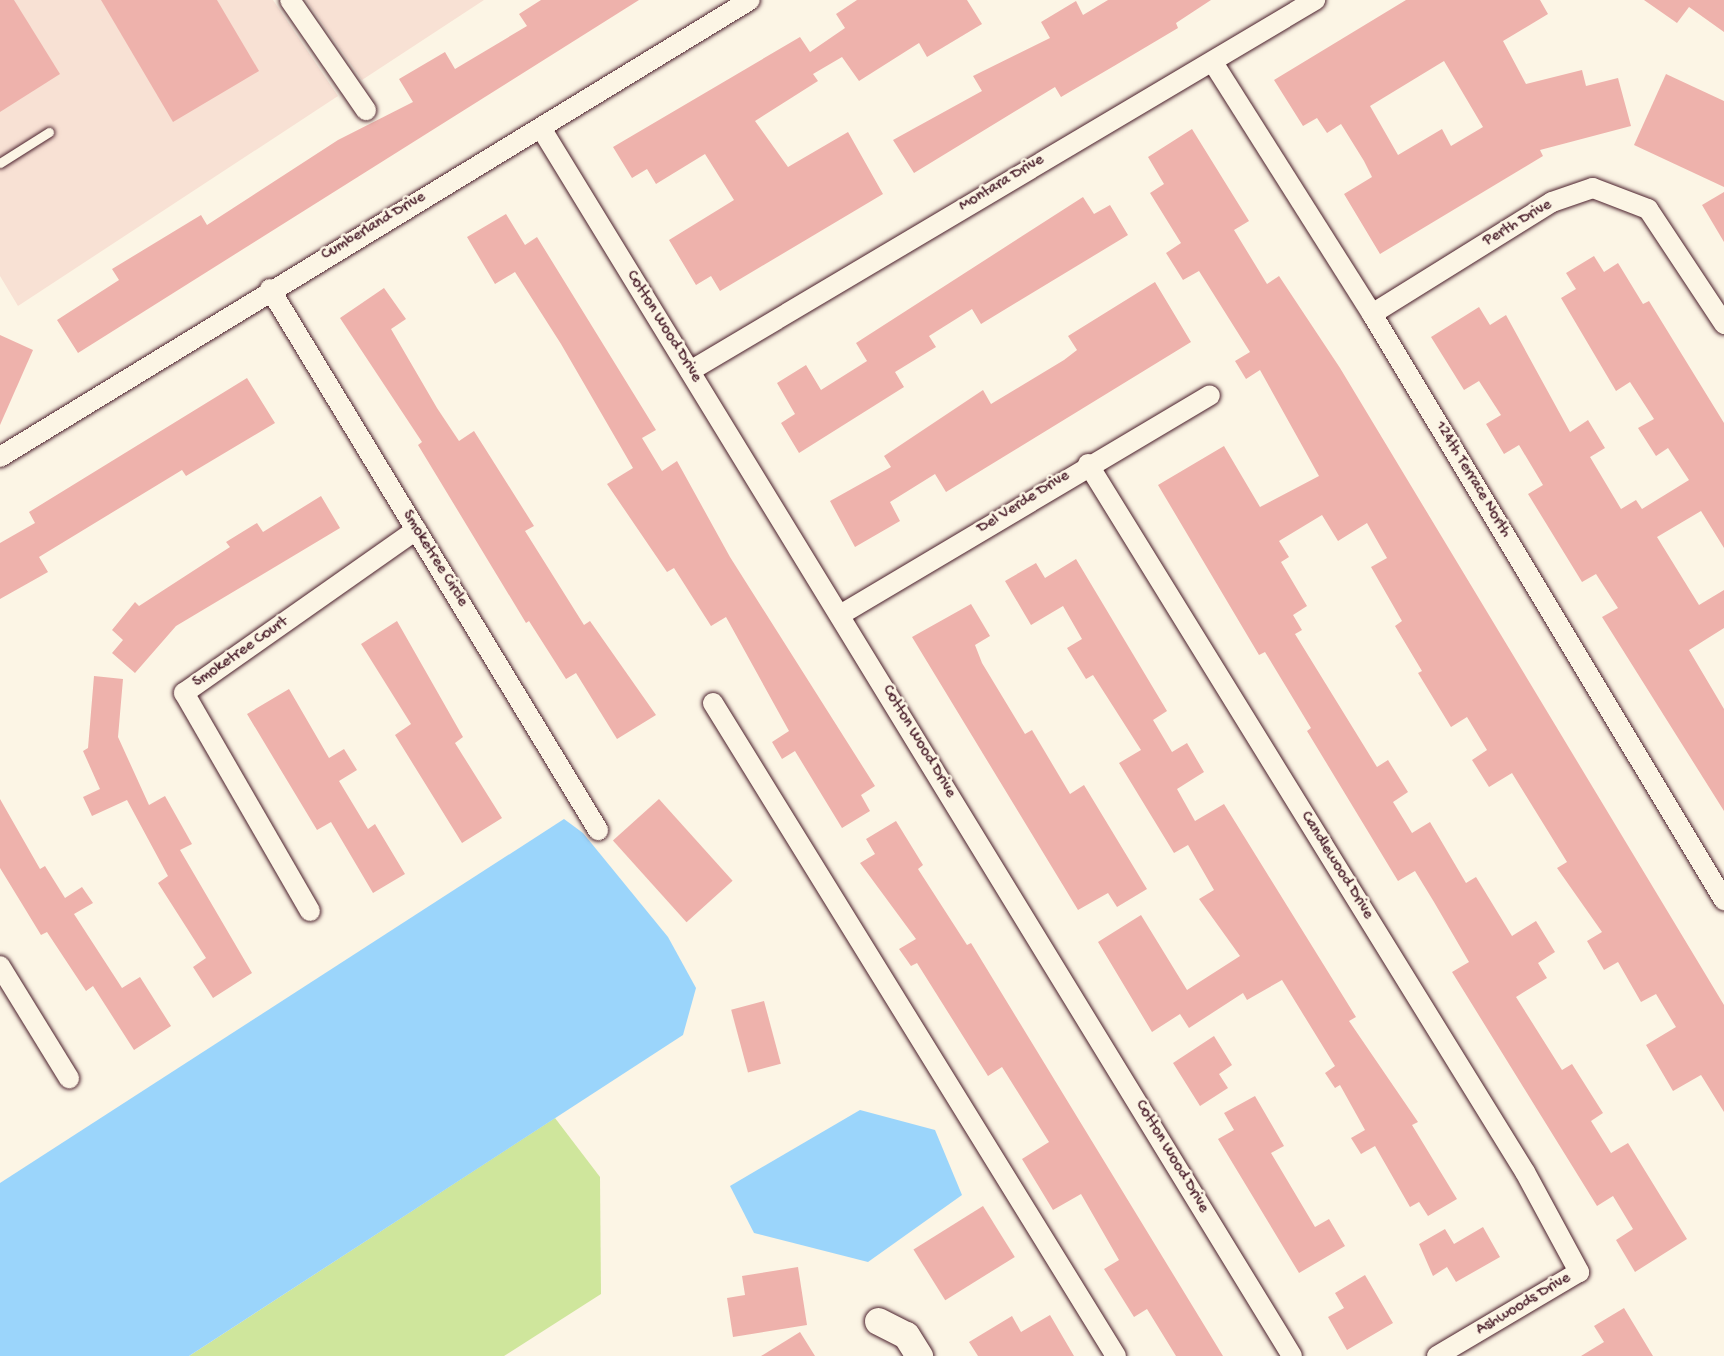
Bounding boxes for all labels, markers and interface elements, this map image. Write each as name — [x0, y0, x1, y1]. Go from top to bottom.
street label: Montara Drive — [956, 151, 1048, 217]
street label: Cumberland Drive — [319, 188, 429, 266]
street label: Perth Drive — [1480, 196, 1556, 252]
street label: Cotton Wood Drive — [621, 268, 705, 386]
street label: 124th Terrace North — [1430, 418, 1514, 542]
street label: Del Verde Drive — [974, 467, 1074, 539]
street label: Smoketree Circle — [397, 507, 471, 611]
street label: Smoketree Court — [190, 613, 292, 693]
street label: Cotton Wood Drive — [877, 682, 959, 802]
street label: Candlewood Drive — [1295, 809, 1377, 923]
street label: Cotton Wood Drive — [1130, 1097, 1212, 1217]
street label: Ashwoods Drive — [1473, 1269, 1575, 1341]

